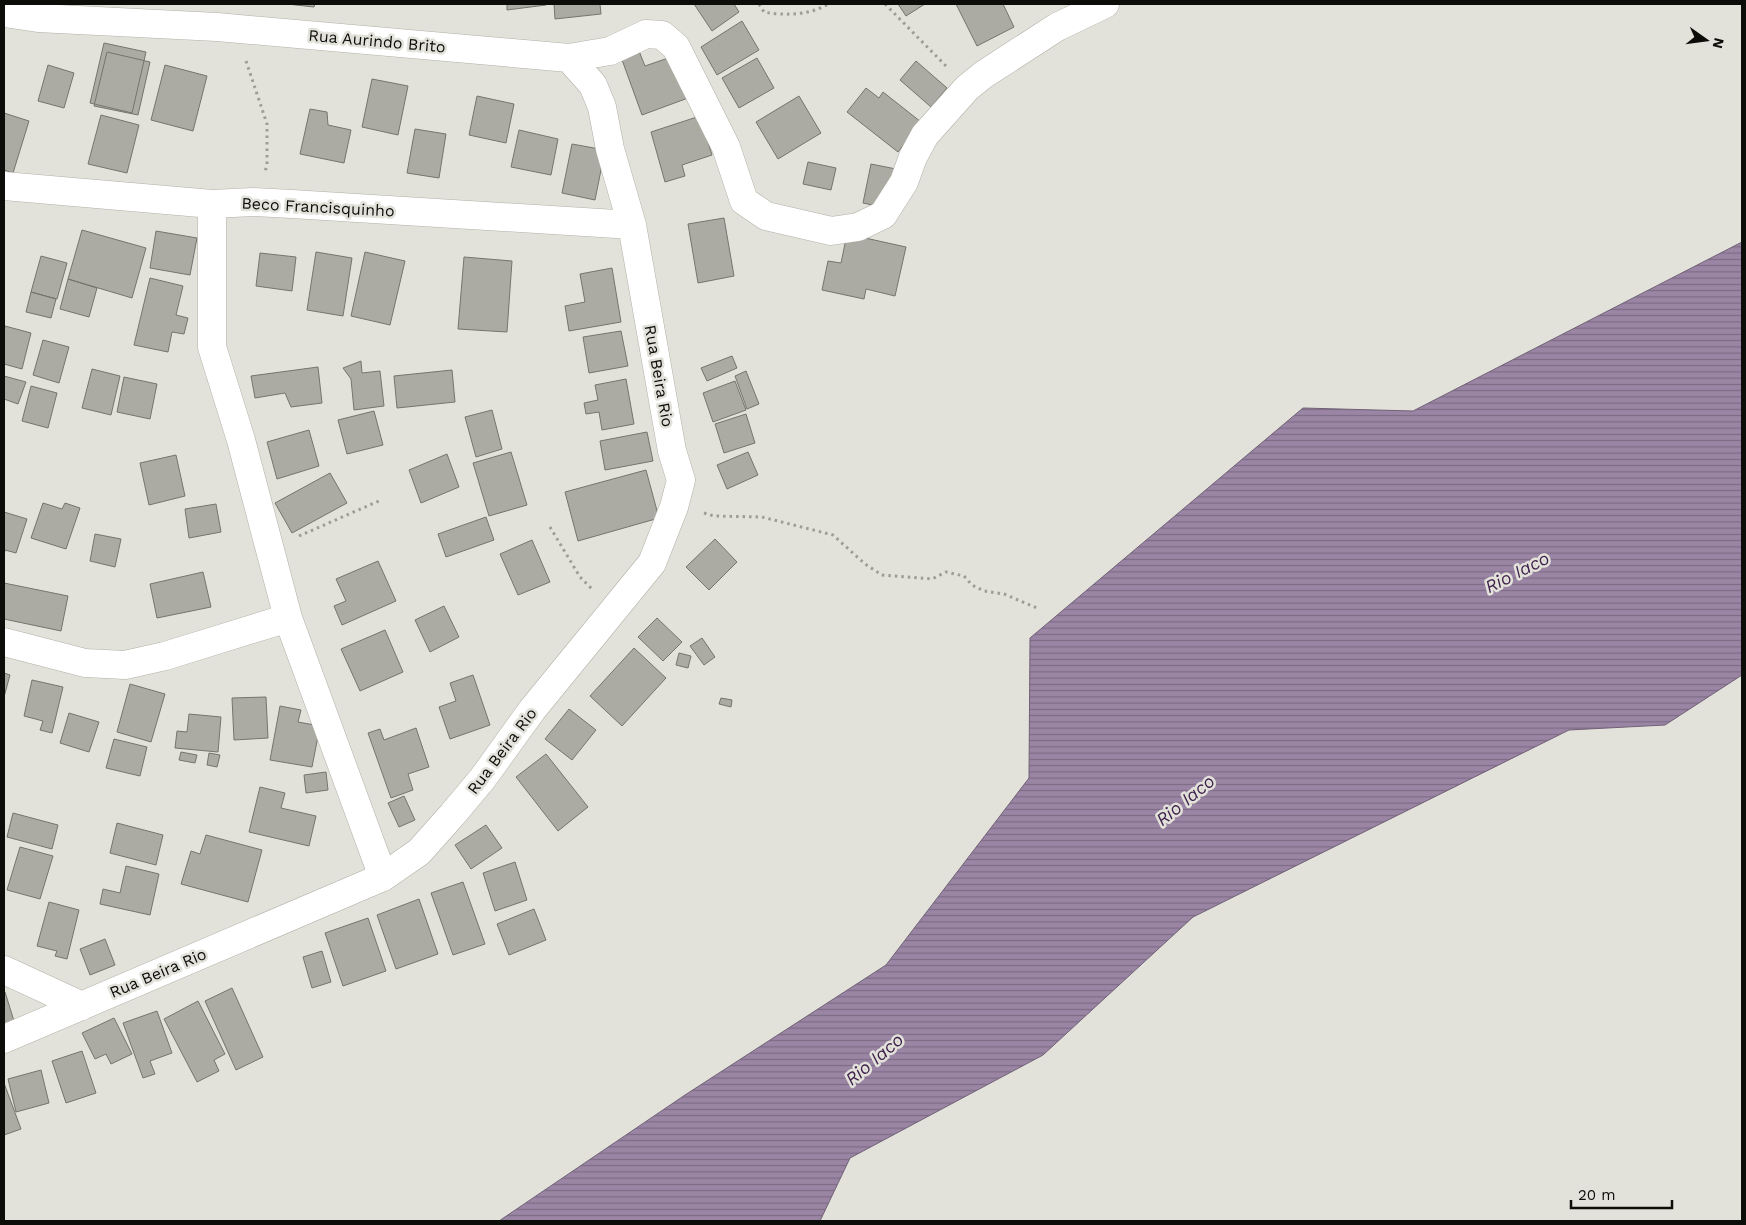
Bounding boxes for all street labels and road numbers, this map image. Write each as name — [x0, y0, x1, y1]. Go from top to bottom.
street label: Rua Aurindo Brito — [308, 26, 446, 56]
street label: Beco Francisquinho — [241, 194, 395, 220]
street label: Rua Beira Rio — [641, 323, 677, 429]
street label: Rua Beira Rio — [463, 704, 541, 798]
street label: Rua Beira Rio — [107, 944, 209, 1002]

